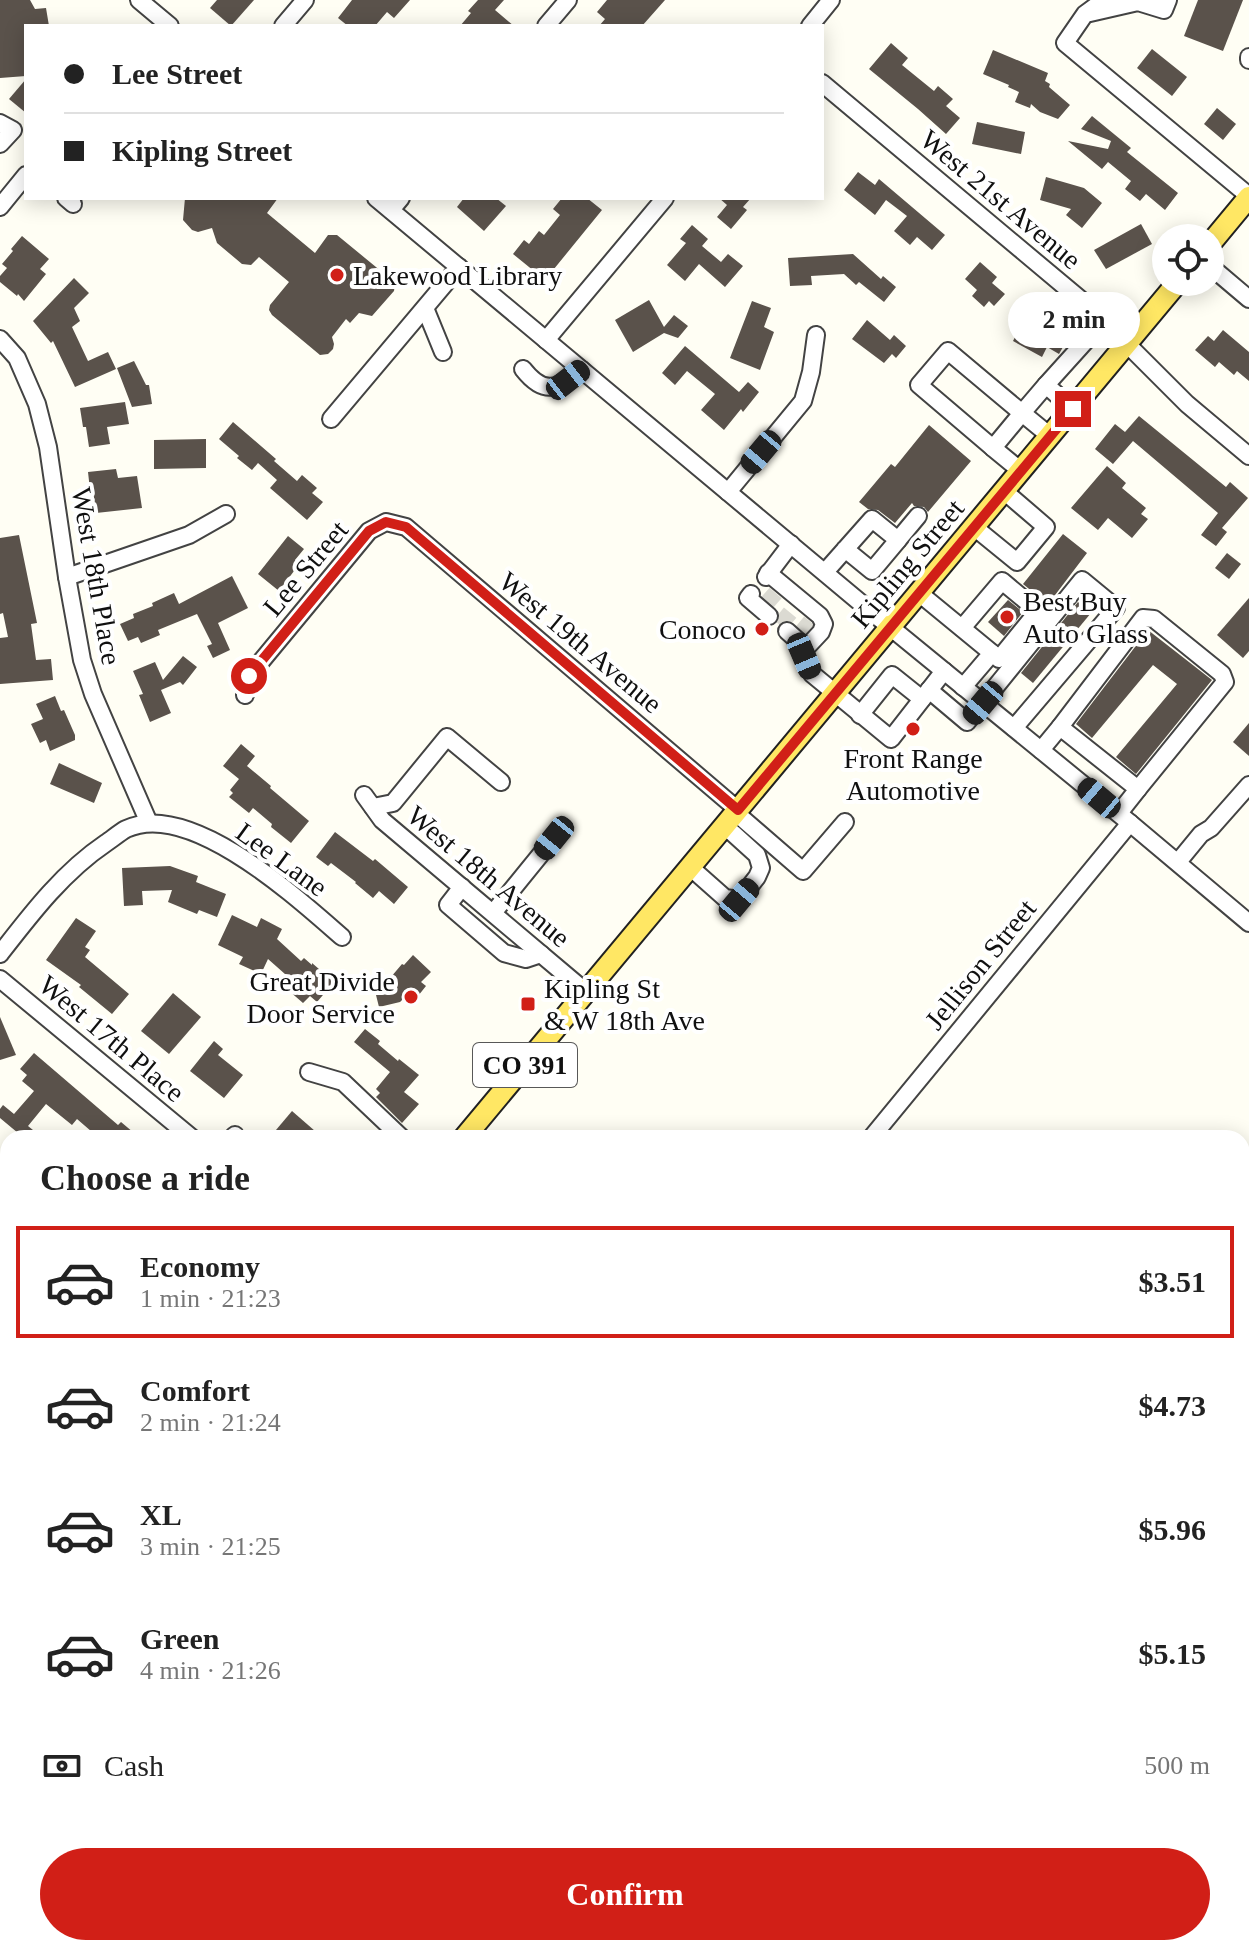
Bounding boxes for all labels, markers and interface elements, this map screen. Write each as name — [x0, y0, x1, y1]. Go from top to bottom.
text: Lee Street — [112, 57, 242, 90]
street label: West 21st Avenue — [914, 123, 1087, 275]
text: Kipling Street — [112, 134, 292, 167]
map controls — [1152, 224, 1224, 296]
button: locate — [1152, 224, 1224, 296]
place label: Lakewood Library — [353, 260, 562, 291]
marker: Lakewood Library — [328, 266, 346, 284]
callout: 2 min — [1007, 293, 1139, 349]
text: 2 min — [1043, 305, 1105, 334]
car — [542, 356, 594, 404]
route end — [1055, 391, 1091, 427]
car — [736, 426, 786, 478]
street label: West 18th Place — [66, 485, 127, 667]
street label: Kipling Street — [845, 493, 970, 634]
street label: Lee Street — [257, 514, 354, 622]
street label: West 19th Avenue — [493, 565, 668, 719]
place label: Best Buy Auto Glass — [1023, 586, 1148, 649]
marker: Best Buy Auto Glass — [998, 608, 1016, 626]
place label: Conoco — [659, 614, 746, 645]
marker: Conoco — [753, 620, 771, 638]
car — [784, 629, 824, 683]
route start — [231, 658, 267, 694]
car — [958, 677, 1008, 729]
marker: Front Range Automotive — [904, 720, 922, 738]
place label: Front Range Automotive — [843, 743, 983, 806]
car — [1073, 773, 1125, 823]
street label: West 18th Avenue — [401, 799, 576, 953]
car — [530, 812, 578, 864]
street label: Lee Lane — [230, 816, 333, 903]
car — [714, 874, 764, 926]
street label: Jellison Street — [919, 893, 1042, 1035]
place label: Great Divide Door Service — [246, 966, 395, 1029]
street label: West 17th Place — [33, 969, 190, 1108]
place label: Kipling St & W 18th Ave — [544, 973, 705, 1036]
marker: Great Divide Door Service — [402, 988, 420, 1006]
marker: Kipling St & W 18th Ave — [519, 995, 537, 1013]
road number: CO 391 — [473, 1043, 577, 1087]
text: Choose a ride — [40, 1158, 250, 1198]
icon: car — [44, 1246, 116, 1318]
text: Economy — [140, 1250, 260, 1283]
text: $3.51 — [1139, 1265, 1206, 1298]
text: 1 min · 21:23 — [140, 1284, 281, 1313]
icon: car — [44, 1370, 116, 1442]
text: Comfort — [140, 1374, 250, 1407]
text: $4.73 — [1139, 1389, 1206, 1422]
text: 2 min · 21:24 — [140, 1408, 281, 1437]
icon: car — [44, 1494, 116, 1566]
text: XL — [140, 1498, 182, 1531]
text: $5.96 — [1139, 1513, 1206, 1546]
text: 3 min · 21:25 — [140, 1532, 281, 1561]
icon: car — [44, 1618, 116, 1690]
text: Green — [140, 1622, 219, 1655]
text: $5.15 — [1139, 1637, 1206, 1670]
text: 4 min · 21:26 — [140, 1656, 281, 1685]
icon: cash — [40, 1744, 84, 1788]
text: Cash — [104, 1749, 164, 1782]
text: 500 m — [1144, 1751, 1210, 1780]
button: Confirm — [40, 1848, 1210, 1940]

